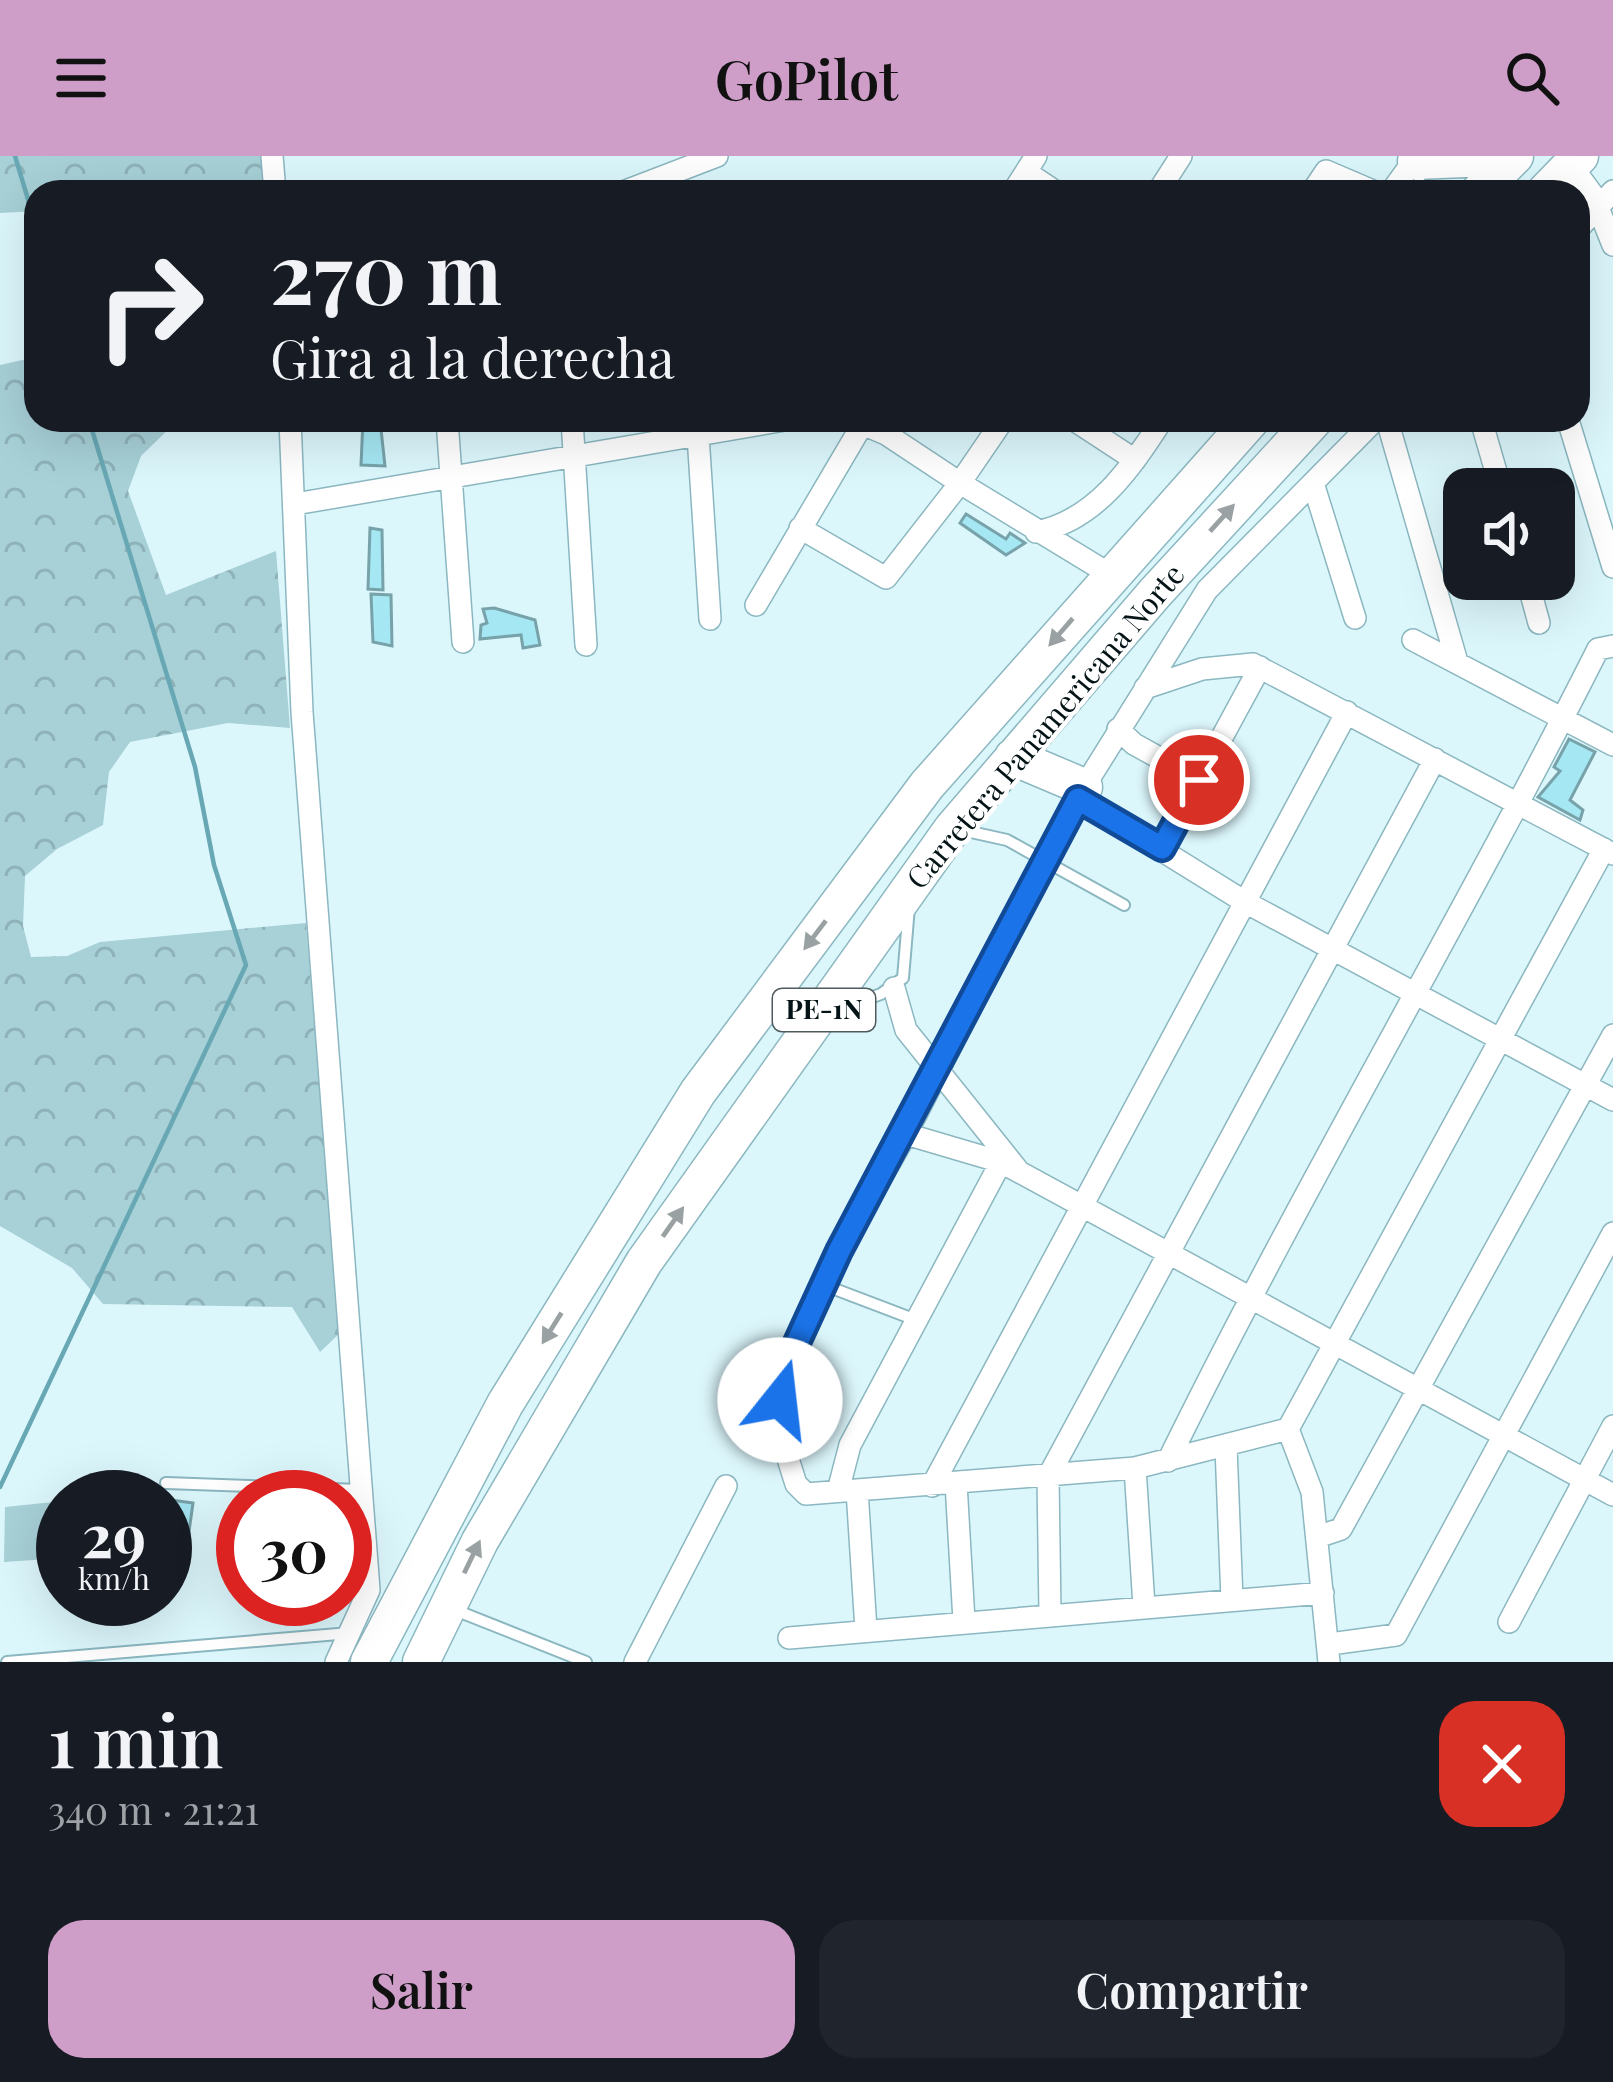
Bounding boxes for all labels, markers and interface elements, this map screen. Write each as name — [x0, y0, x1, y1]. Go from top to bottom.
text: GoPilot — [715, 42, 898, 114]
icon: menu — [48, 45, 114, 111]
icon: search — [1499, 45, 1565, 111]
text: 270 m — [270, 214, 502, 326]
icon: right — [72, 228, 228, 384]
text: Gira a la derecha — [270, 321, 675, 393]
map controls — [1443, 468, 1575, 600]
button: sound — [1443, 468, 1575, 600]
one-way arrow — [1208, 504, 1235, 533]
street label: Carretera Panamericana Norte — [896, 555, 1192, 897]
one-way arrow — [1048, 617, 1075, 647]
pin — [1148, 729, 1250, 831]
icon: arrive — [1166, 747, 1232, 813]
one-way arrow — [804, 919, 828, 951]
road number: PE-1N — [773, 989, 875, 1031]
one-way arrow — [660, 1206, 684, 1238]
one-way arrow — [542, 1311, 563, 1345]
position arrow — [717, 1337, 843, 1463]
speed limit sign: 30 — [216, 1470, 372, 1626]
text: 29 — [82, 1493, 146, 1573]
one-way arrow — [462, 1540, 482, 1574]
text: km/h — [78, 1558, 150, 1598]
text: 1 min — [48, 1690, 223, 1786]
button: close — [1439, 1701, 1565, 1827]
text: 340 m · 21:21 — [48, 1783, 259, 1835]
button: Salir — [48, 1920, 795, 2058]
button: Compartir — [819, 1920, 1565, 2058]

